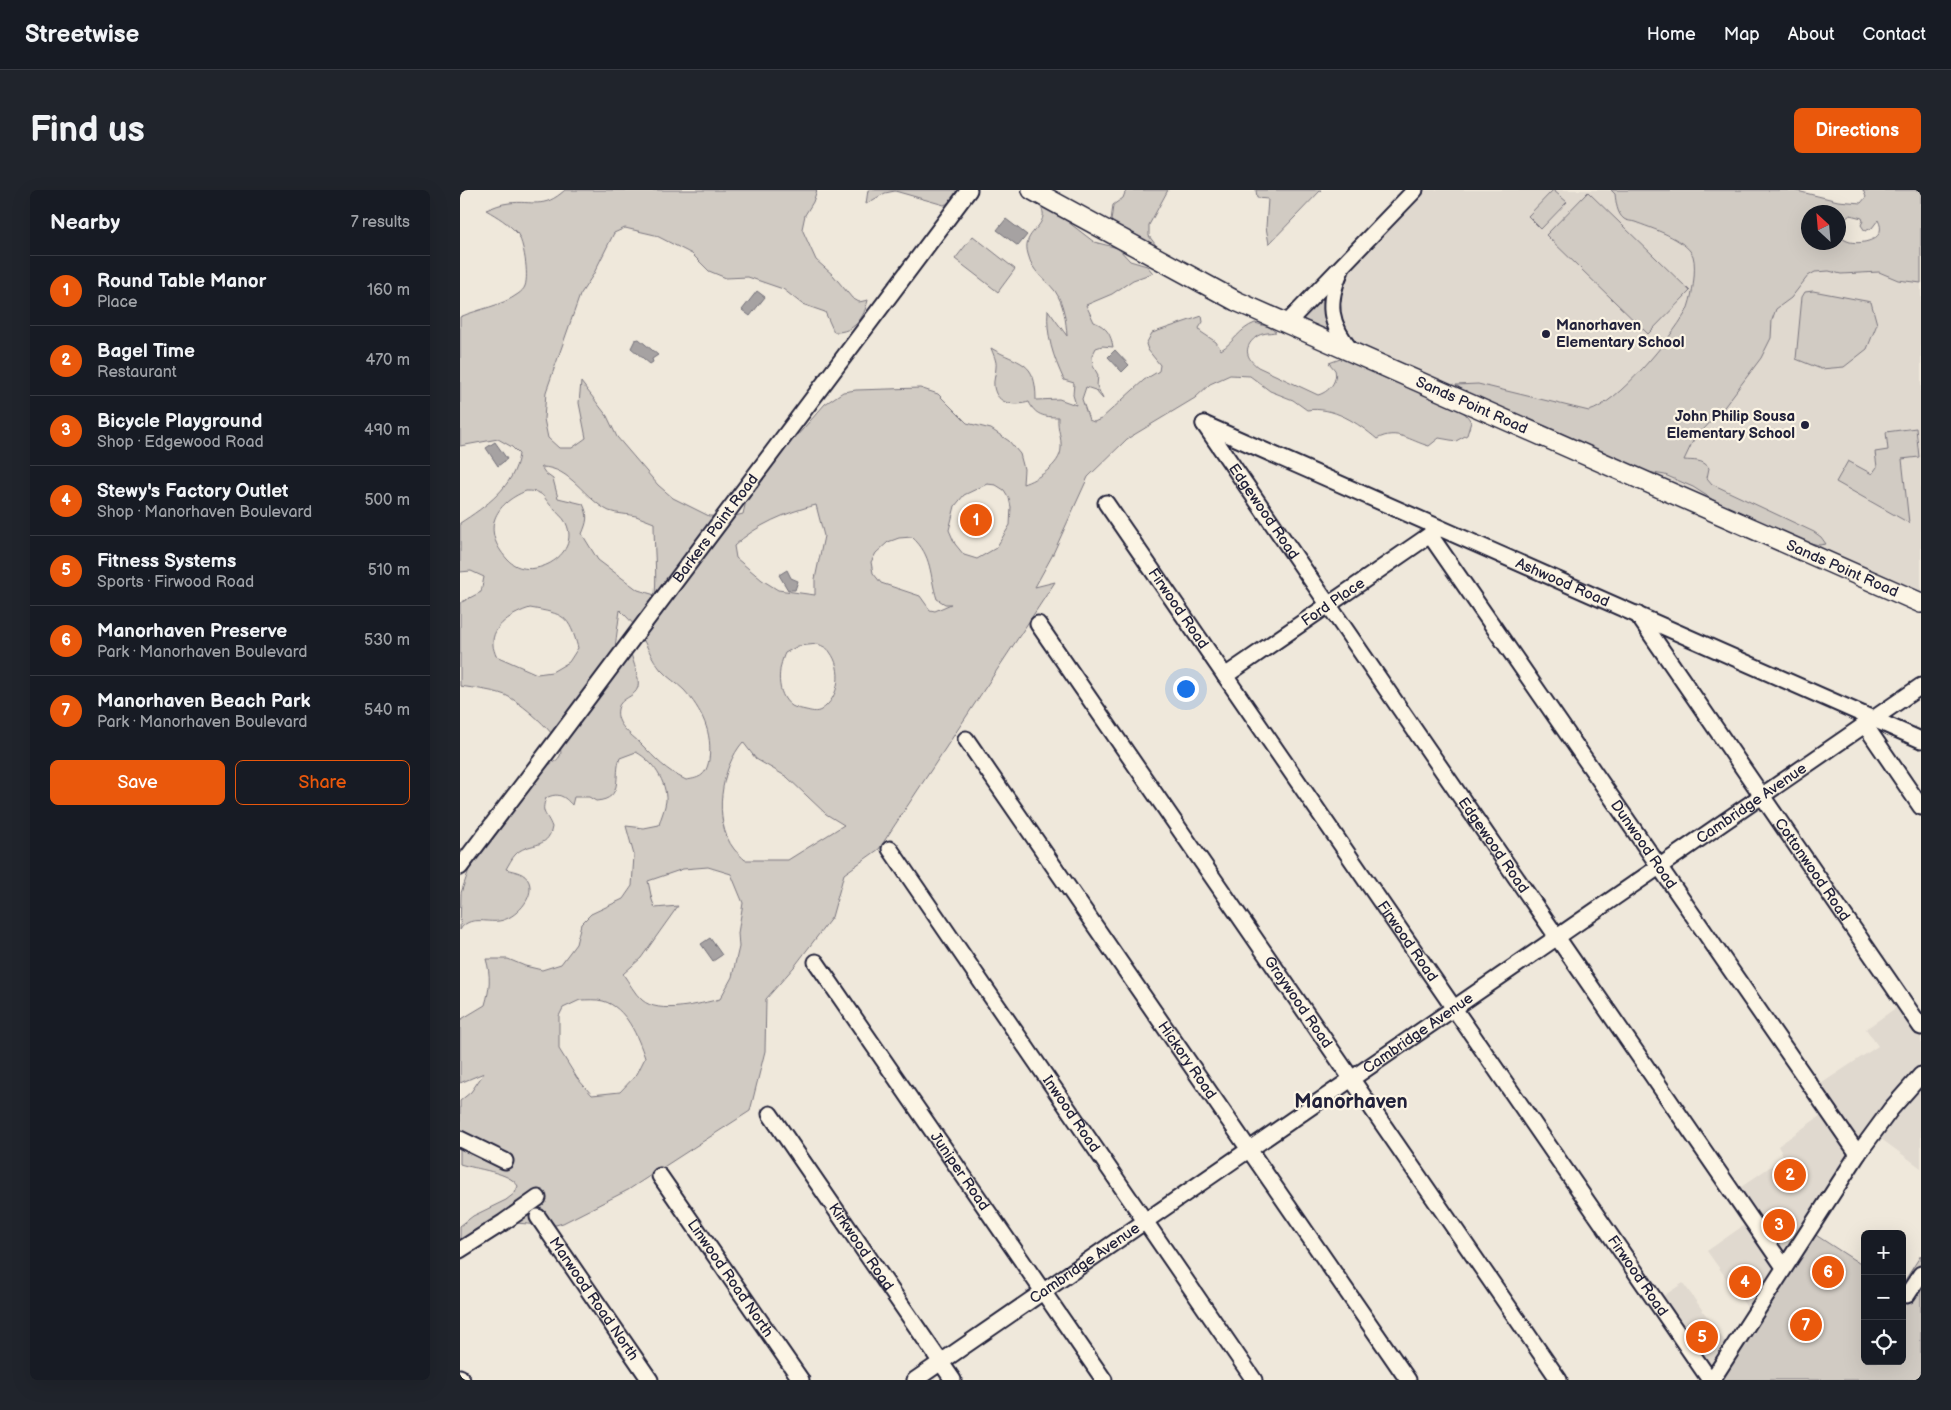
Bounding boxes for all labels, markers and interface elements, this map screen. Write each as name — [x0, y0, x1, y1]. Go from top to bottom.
text: Streetwise — [25, 20, 139, 49]
text: Home — [1647, 24, 1696, 45]
text: Map — [1724, 24, 1760, 45]
text: About — [1788, 24, 1835, 45]
text: Contact — [1863, 24, 1926, 45]
button: Directions — [1794, 108, 1921, 153]
text: Find us — [30, 109, 145, 152]
north arrow — [1801, 205, 1846, 250]
text: Nearby — [50, 210, 120, 235]
text: 7 results — [351, 213, 410, 232]
text: Round Table Manor — [97, 270, 266, 293]
text: 1 — [63, 281, 69, 300]
text: 160 m — [367, 281, 410, 300]
text: Place — [97, 293, 138, 312]
place label: Manorhaven Elementary School — [1556, 316, 1684, 352]
marker: Manorhaven Elementary School — [1540, 328, 1552, 340]
text: Bagel Time — [97, 340, 195, 363]
text: 2 — [61, 351, 71, 370]
text: 470 m — [365, 351, 410, 370]
text: Restaurant — [97, 363, 177, 382]
street label: Sands Point Road — [1413, 372, 1531, 438]
place label: John Philip Sousa Elementary School — [1667, 407, 1795, 443]
text: Bicycle Playground — [97, 410, 262, 433]
marker: John Philip Sousa Elementary School — [1799, 419, 1811, 431]
text: 3 — [61, 421, 71, 440]
text: 490 m — [364, 421, 410, 440]
text: Shop · Edgewood Road — [97, 433, 264, 452]
street label: Edgewood Road — [1224, 460, 1303, 563]
street label: Barkers Point Road — [669, 470, 763, 587]
text: Stewy's Factory Outlet — [97, 480, 288, 503]
text: 4 — [61, 491, 71, 510]
text: 500 m — [364, 491, 410, 510]
pin: 1 — [960, 501, 992, 539]
text: Shop · Manorhaven Boulevard — [97, 503, 312, 522]
street label: Sands Point Road — [1783, 536, 1901, 602]
text: Fitness Systems — [97, 550, 236, 573]
street label: Ashwood Road — [1513, 554, 1612, 611]
text: 5 — [61, 561, 71, 580]
text: 510 m — [368, 561, 410, 580]
street label: Firwood Road — [1144, 565, 1213, 653]
text: Sports · Firwood Road — [97, 573, 254, 592]
street label: Ford Place — [1298, 574, 1369, 631]
text: Manorhaven Preserve — [97, 620, 287, 643]
text: 6 — [61, 631, 71, 650]
text: 530 m — [364, 631, 410, 650]
text: Park · Manorhaven Boulevard — [97, 643, 307, 662]
your location — [1173, 676, 1199, 702]
text: Manorhaven Beach Park — [97, 690, 311, 713]
text: 7 — [62, 701, 70, 720]
text: 540 m — [364, 701, 410, 720]
text: Park · Manorhaven Boulevard — [97, 713, 307, 732]
street label: Cambridge Avenue — [1693, 759, 1810, 848]
button: Save — [50, 760, 225, 805]
button: Share — [235, 760, 410, 805]
street label: Edgewood Road — [1454, 794, 1533, 897]
street label: Dunwood Road — [1606, 797, 1681, 893]
street label: Cottonwood Road — [1770, 815, 1854, 925]
street label: Firwood Road — [1373, 897, 1442, 985]
street label: Graywood Road — [1260, 953, 1336, 1052]
street label: Cambridge Avenue — [1359, 989, 1477, 1078]
street label: Hickory Road — [1153, 1018, 1220, 1103]
street label: Inwood Road — [1038, 1072, 1104, 1156]
district label: Manorhaven — [1294, 1090, 1408, 1114]
street label: Juniper Road — [926, 1128, 993, 1215]
pin: 2 — [1774, 1156, 1806, 1194]
street label: Kirkwood Road — [824, 1200, 898, 1294]
pin: 3 — [1763, 1206, 1795, 1244]
street label: Linwood Road North — [683, 1216, 777, 1341]
street label: Cambridge Avenue — [1026, 1219, 1144, 1308]
map controls — [1861, 1230, 1906, 1365]
button: + — [1861, 1230, 1906, 1275]
street label: Firwood Road — [1603, 1232, 1672, 1320]
street label: Marwood Road North — [545, 1234, 643, 1364]
pin: 6 — [1812, 1253, 1844, 1291]
pin: 4 — [1729, 1263, 1761, 1301]
button: − — [1861, 1275, 1906, 1320]
pin: 7 — [1790, 1306, 1822, 1344]
pin: 5 — [1686, 1318, 1718, 1356]
button: locate — [1861, 1320, 1906, 1365]

